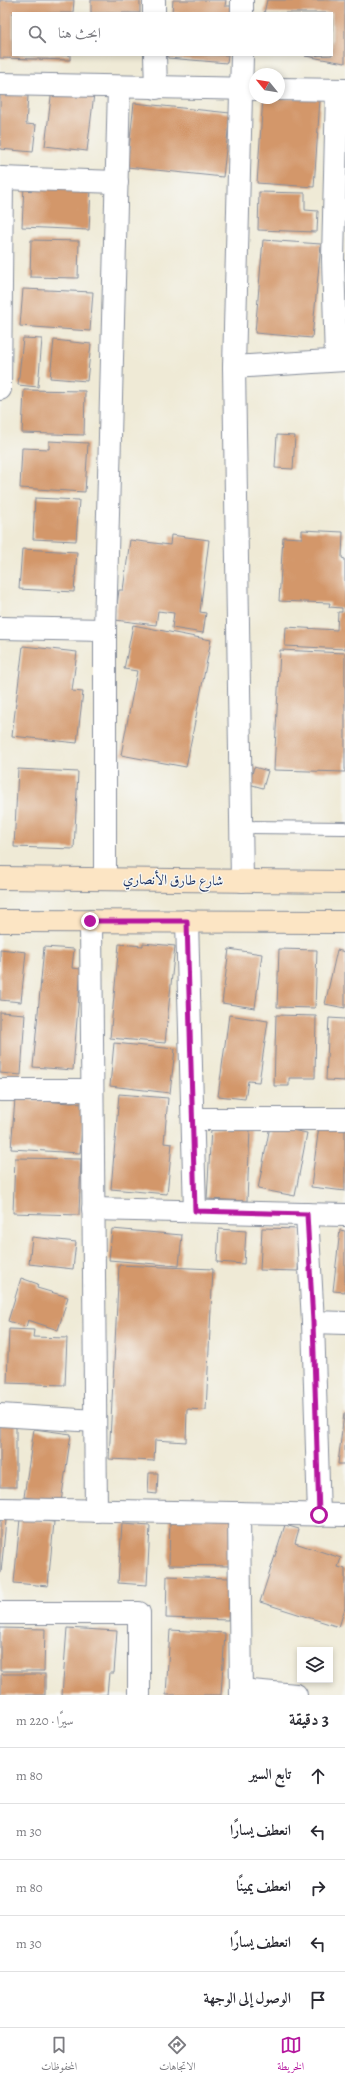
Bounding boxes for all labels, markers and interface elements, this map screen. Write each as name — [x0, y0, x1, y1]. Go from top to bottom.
search box — [12, 12, 333, 56]
icon: search — [26, 23, 48, 45]
text: ابحث هنا — [58, 23, 101, 43]
north arrow — [249, 68, 285, 104]
street label: شارع طارق الأنصاري — [123, 869, 223, 892]
route end — [81, 912, 99, 930]
route start — [310, 1506, 328, 1524]
map controls — [297, 1647, 333, 1683]
button: layers — [297, 1647, 333, 1683]
text: 3 دقيقة — [289, 1708, 329, 1731]
text: سيرًا · 220 m — [16, 1712, 74, 1729]
text: تابع السير — [249, 1764, 291, 1784]
icon: ahead — [307, 1765, 329, 1787]
text: 80 m — [16, 1767, 43, 1784]
text: انعطف يسارًا — [230, 1820, 291, 1840]
icon: left — [307, 1821, 329, 1843]
text: 30 m — [16, 1823, 42, 1840]
text: انعطف يمينًا — [236, 1876, 291, 1896]
icon: right — [307, 1877, 329, 1899]
text: 80 m — [16, 1879, 43, 1896]
text: انعطف يسارًا — [230, 1932, 291, 1952]
icon: left — [307, 1933, 329, 1955]
text: 30 m — [16, 1935, 42, 1952]
text: الوصول إلى الوجهة — [204, 1988, 291, 2008]
icon: arrive — [307, 1989, 329, 2011]
tab: المحفوظات — [41, 2034, 77, 2077]
tab: الاتجاهات — [159, 2034, 196, 2077]
tab: الخريطة — [277, 2034, 304, 2077]

